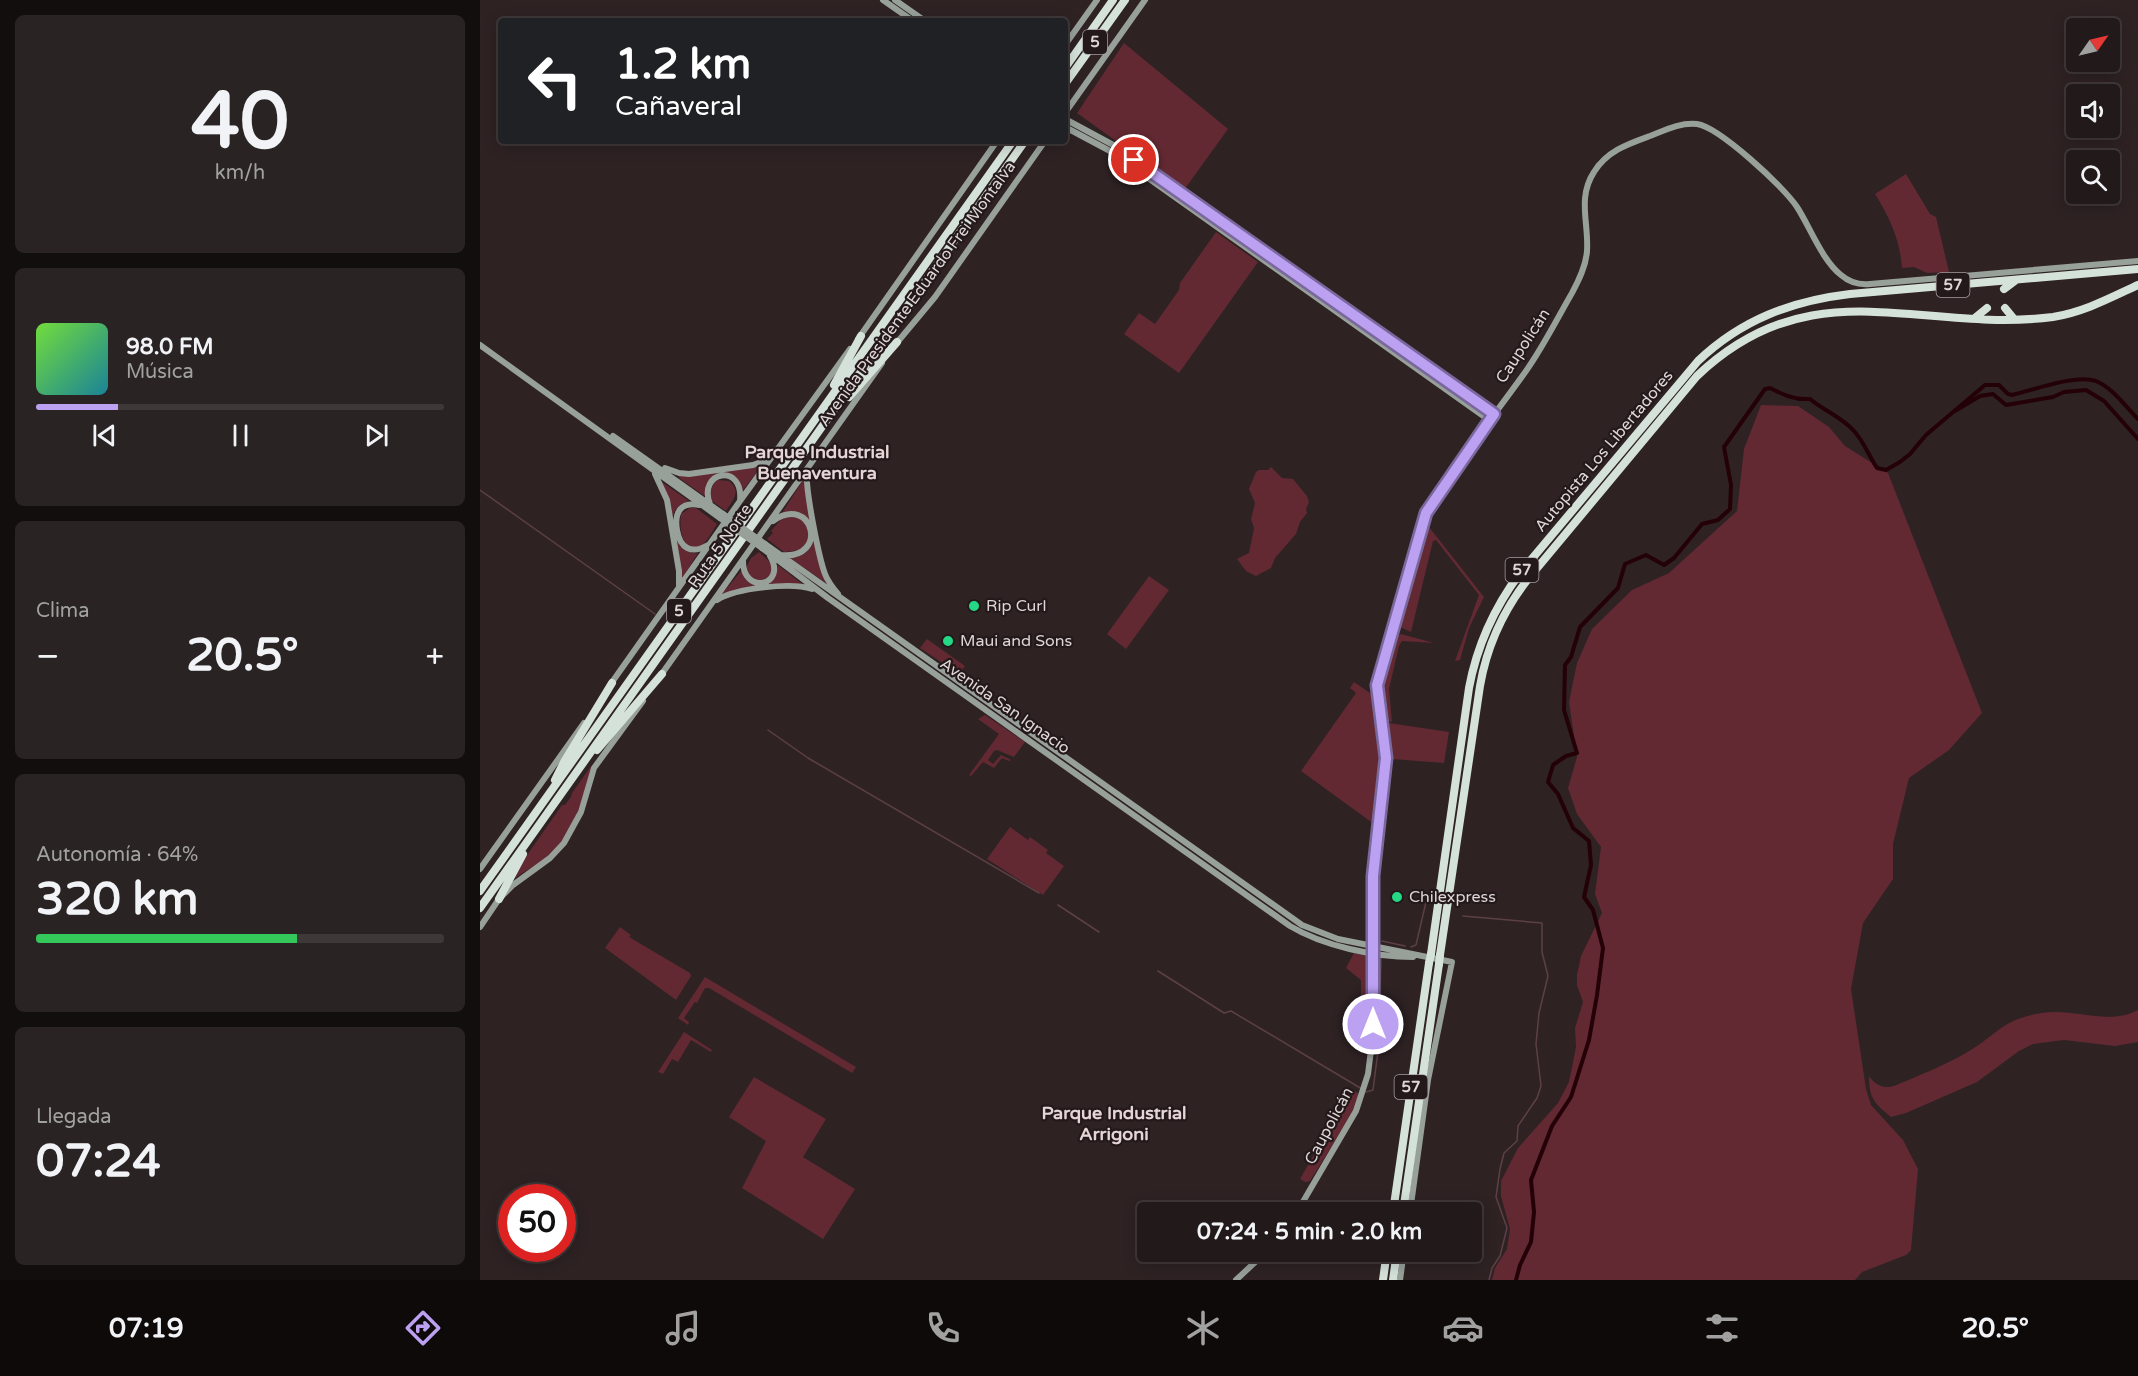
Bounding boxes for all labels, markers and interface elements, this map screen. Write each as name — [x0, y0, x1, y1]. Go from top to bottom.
north arrow — [2066, 18, 2120, 72]
map controls — [2066, 18, 2120, 204]
road number: 5 — [1083, 30, 1107, 54]
text: 1.2 km — [615, 39, 751, 90]
icon: left — [516, 42, 594, 120]
text: 40 — [191, 75, 289, 169]
button: sound — [2066, 84, 2120, 138]
text: Cañaveral — [615, 90, 742, 123]
pin — [1108, 134, 1159, 185]
icon: arrive — [1117, 143, 1150, 176]
button: search — [2066, 150, 2120, 204]
street label: Avenida Presidente Eduardo Frei Montalva — [814, 157, 1020, 431]
text: km/h — [215, 161, 265, 185]
road number: 57 — [1936, 273, 1970, 297]
street label: Caupolicán — [1492, 305, 1554, 387]
text: 98.0 FM — [126, 334, 214, 360]
text: Música — [126, 360, 194, 384]
street label: Autopista Los Libertadores — [1530, 366, 1678, 536]
icon: previous — [88, 419, 121, 452]
icon: pause — [224, 419, 257, 452]
icon: next — [360, 419, 393, 452]
district label: Parque Industrial Buenaventura — [744, 441, 890, 484]
street label: Ruta 5 Norte — [684, 500, 756, 592]
road number: 57 — [1506, 558, 1538, 582]
place label: Rip Curl — [986, 596, 1046, 616]
text: Clima — [36, 599, 89, 623]
road number: 5 — [667, 599, 691, 623]
marker: Rip Curl — [967, 599, 981, 613]
text: 20.5° — [186, 629, 299, 683]
place label: Maui and Sons — [960, 631, 1072, 651]
marker: Maui and Sons — [941, 634, 955, 648]
text: − — [36, 637, 60, 676]
text: + — [425, 637, 444, 676]
street label: Avenida San Ignacio — [936, 654, 1074, 758]
text: Autonomía · 64% — [36, 843, 198, 867]
text: 320 km — [36, 873, 198, 927]
place label: Chilexpress — [1409, 887, 1496, 907]
marker: Chilexpress — [1390, 890, 1404, 904]
position arrow — [1341, 992, 1405, 1056]
road number: 57 — [1394, 1075, 1428, 1099]
street label: Caupolicán — [1300, 1084, 1358, 1168]
district label: Parque Industrial Arrigoni — [1041, 1102, 1187, 1145]
text: Llegada — [36, 1105, 112, 1129]
text: 07:24 — [36, 1135, 161, 1189]
speed limit sign: 50 — [498, 1184, 576, 1262]
text: 07:24 · 5 min · 2.0 km — [1197, 1219, 1422, 1245]
icon: directions — [402, 1307, 444, 1349]
icon: music — [662, 1307, 704, 1349]
icon: phone — [922, 1307, 964, 1349]
icon: climate — [1182, 1307, 1224, 1349]
icon: car — [1442, 1307, 1484, 1349]
icon: filters — [1701, 1307, 1743, 1349]
text: 07:19 — [109, 1312, 184, 1345]
text: 20.5° — [1961, 1312, 2029, 1345]

